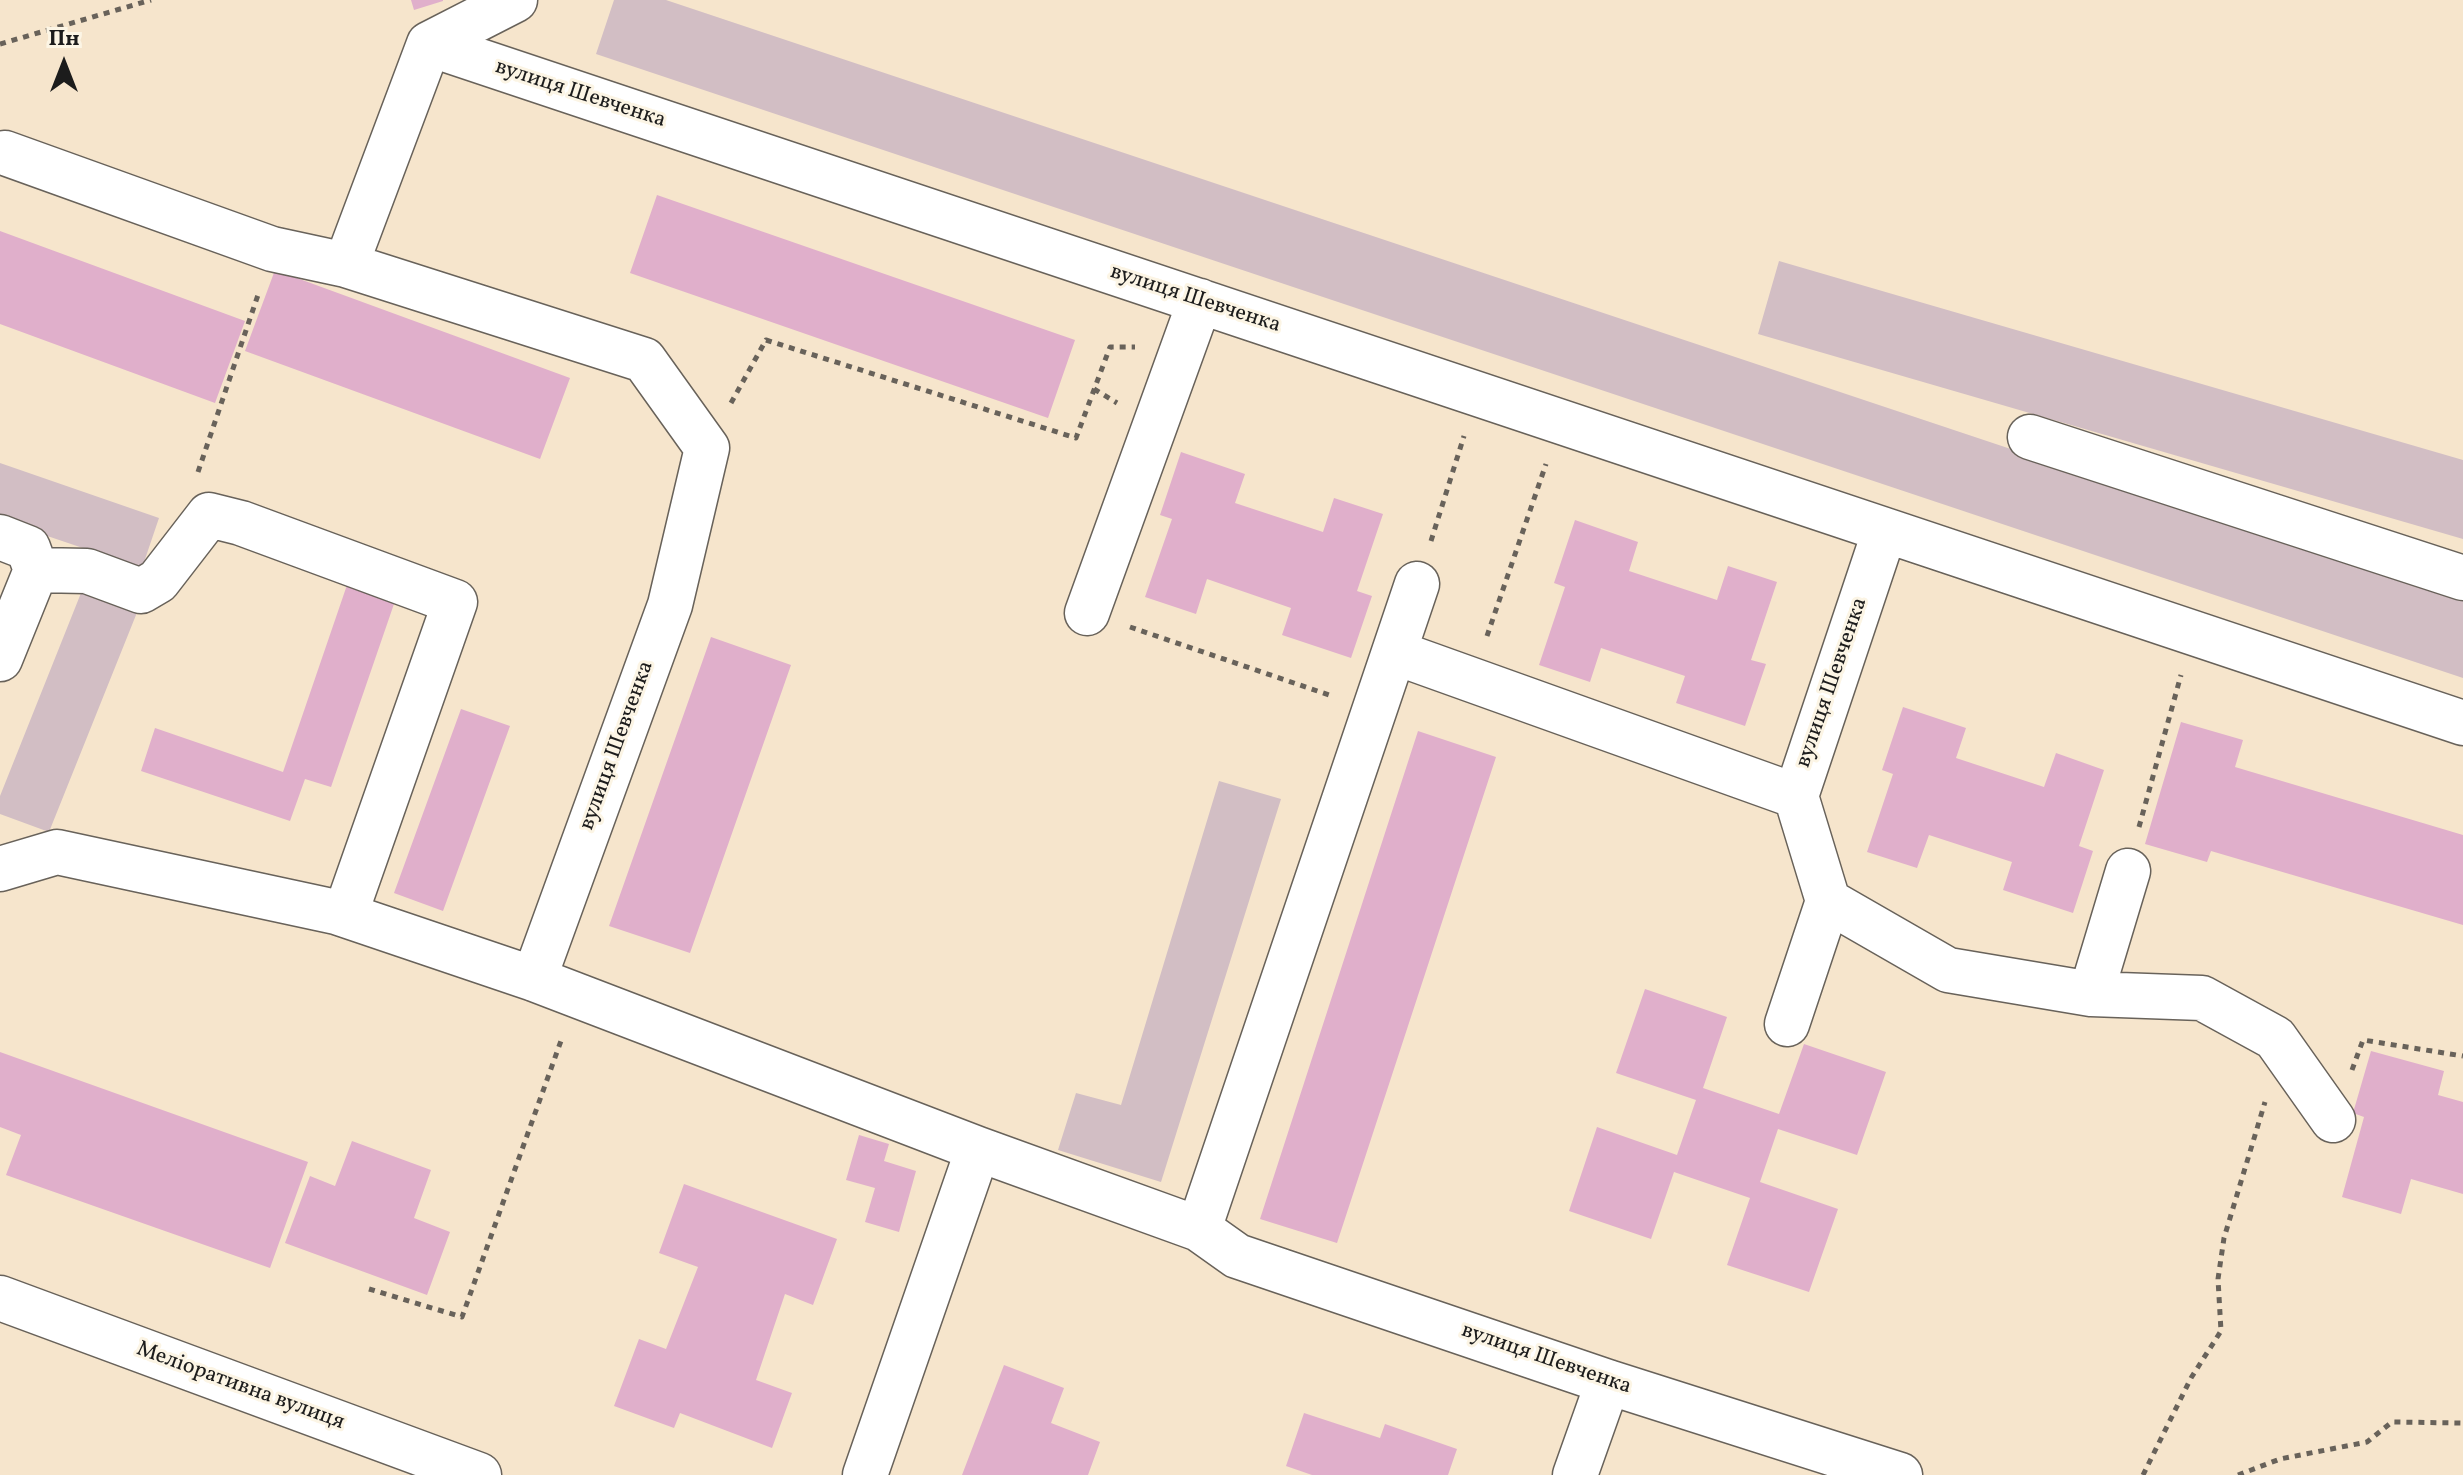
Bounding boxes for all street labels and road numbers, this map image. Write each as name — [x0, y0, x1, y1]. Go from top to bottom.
street label: вулиця Шевченка — [491, 55, 669, 135]
street label: вулиця Шевченка — [1106, 260, 1284, 340]
street label: вулиця Шевченка — [1792, 595, 1874, 771]
street label: вулиця Шевченка — [575, 658, 661, 834]
street label: вулиця Шевченка — [1458, 1319, 1634, 1401]
street label: Меліоративна вулиця — [132, 1337, 348, 1437]

